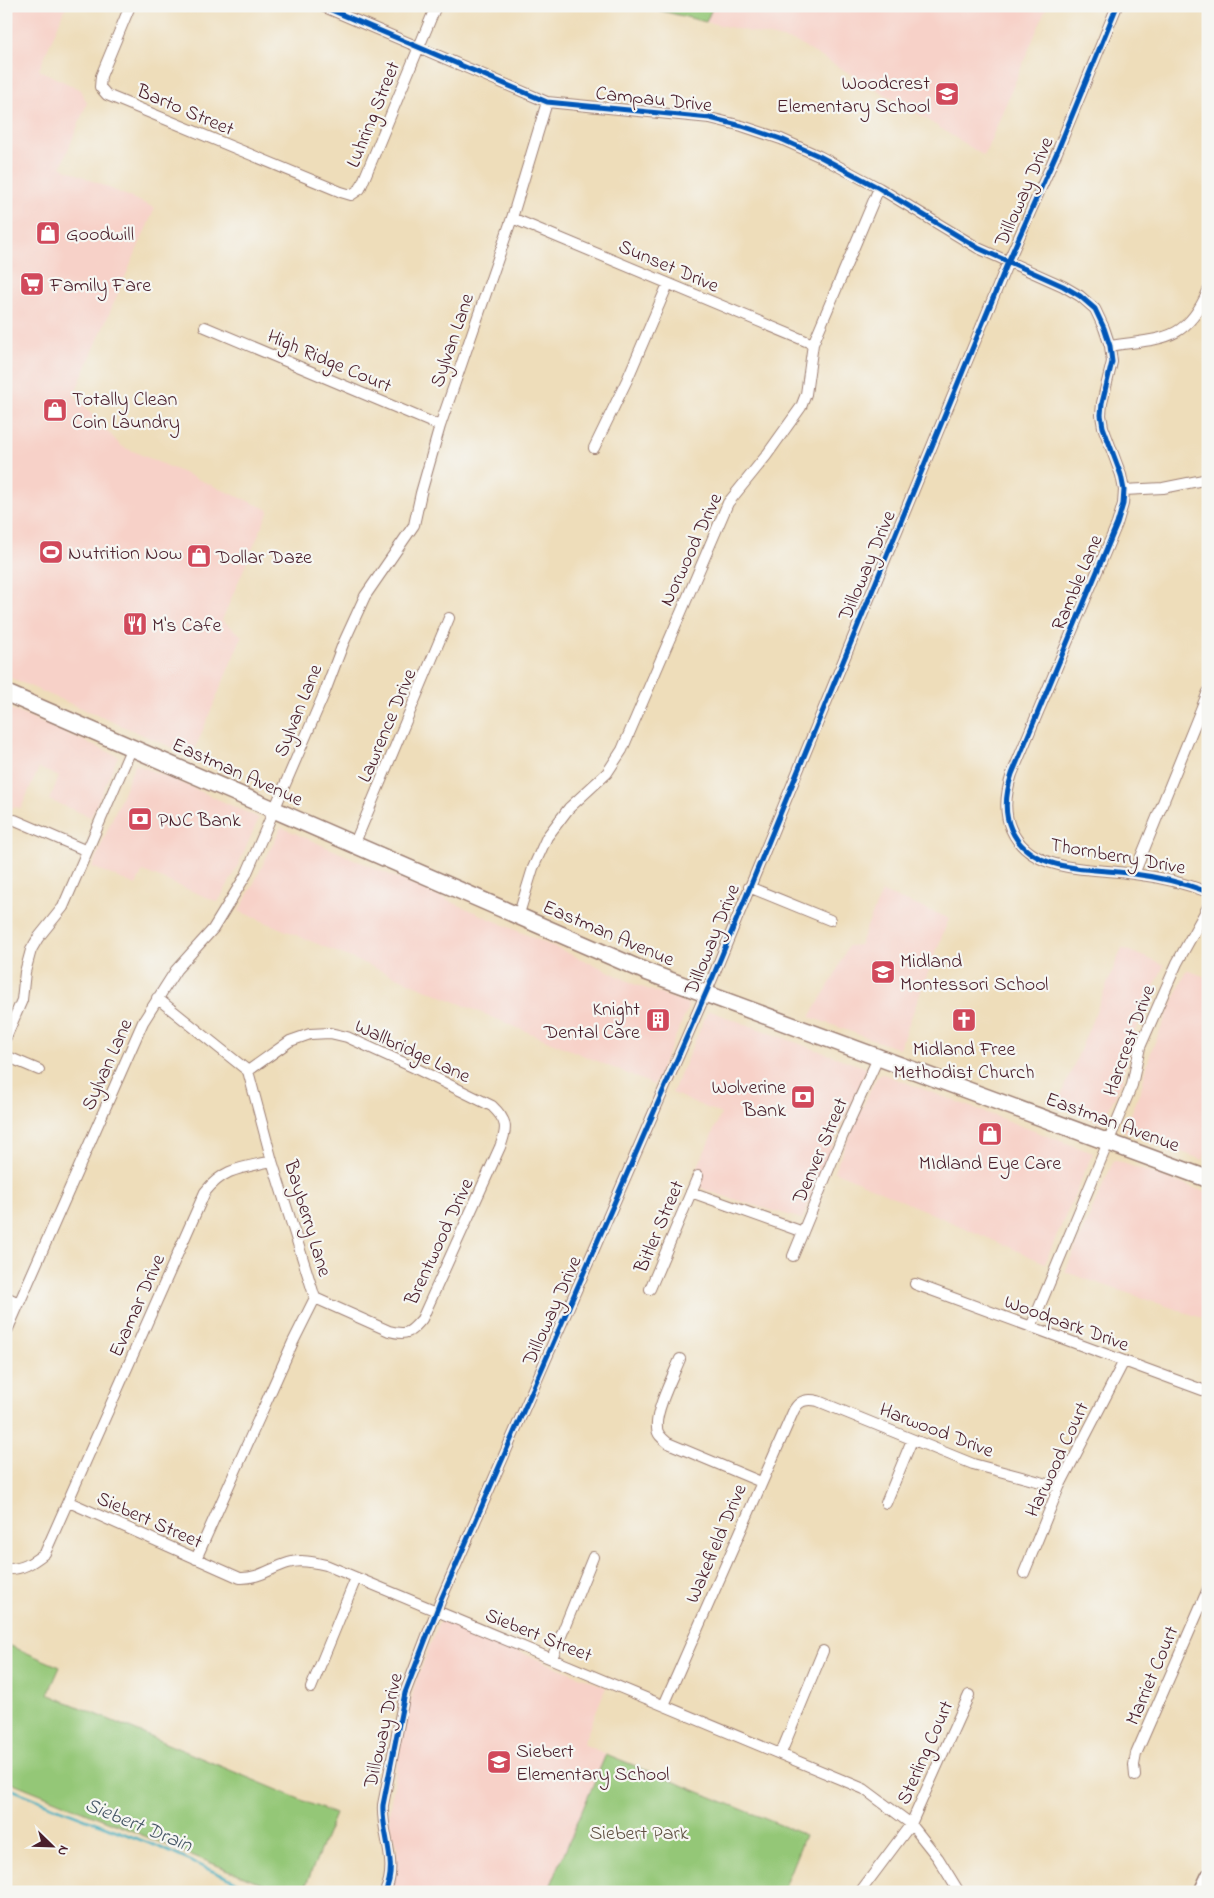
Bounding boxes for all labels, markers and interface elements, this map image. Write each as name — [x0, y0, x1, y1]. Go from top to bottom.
street label: Luhring Street — [340, 57, 410, 173]
place label: Woodcrest Elementary School — [777, 70, 930, 122]
street label: Barto Street — [131, 77, 238, 145]
street label: Campau Drive — [594, 80, 714, 121]
school or university icon: Woodcrest Elementary School — [934, 81, 960, 107]
street label: Dilloway Drive — [988, 133, 1062, 252]
shop icon: Goodwill — [35, 220, 61, 246]
place label: Goodwill — [66, 221, 134, 250]
street label: Sunset Drive — [613, 233, 723, 302]
supermarket icon: Family Fare — [19, 271, 45, 297]
place label: Family Fare — [49, 272, 151, 301]
street label: Sylvan Lane — [424, 290, 483, 392]
street label: High Ridge Court — [262, 323, 396, 403]
place label: Totally Clean Coin Laundry — [72, 386, 180, 438]
shop icon: Totally Clean Coin Laundry — [42, 397, 68, 423]
street label: Norwood Drive — [653, 489, 731, 611]
street label: Dilloway Drive — [832, 506, 905, 627]
street label: Ramble Lane — [1045, 530, 1112, 635]
sports icon: Nutrition Now — [38, 539, 64, 565]
place label: Nutrition Now — [68, 540, 182, 569]
shop icon: Dollar Daze — [186, 543, 212, 569]
place label: Dollar Daze — [215, 544, 312, 573]
restaurant icon: M's Cafe — [122, 611, 148, 637]
place label: M's Cafe — [152, 612, 221, 641]
street label: Sylvan Lane — [268, 660, 331, 762]
street label: Lawrence Drive — [351, 665, 425, 787]
street label: Eastman Avenue — [167, 731, 307, 815]
bank icon: PNC Bank — [127, 806, 153, 832]
place label: PNC Bank — [158, 807, 241, 836]
street label: Thornberry Drive — [1047, 831, 1188, 884]
street label: Dilloway Drive — [678, 880, 749, 1001]
street label: Eastman Avenue — [538, 893, 679, 975]
place label: Midland Montessori School — [900, 948, 1048, 1000]
school or university icon: Midland Montessori School — [870, 959, 896, 985]
street label: Harcrest Drive — [1097, 981, 1164, 1100]
place label: Knight Dental Care — [543, 996, 640, 1048]
building icon: Knight Dental Care — [645, 1007, 671, 1033]
church icon: Midland Free Methodist Church — [951, 1007, 977, 1033]
street label: Wallbridge Lane — [349, 1013, 475, 1093]
street label: Sylvan Lane — [75, 1014, 141, 1116]
place label: Midland Free Methodist Church — [894, 1036, 1034, 1088]
place label: Wolverine Bank — [711, 1074, 786, 1126]
bank icon: Wolverine Bank — [790, 1084, 816, 1110]
street label: Eastman Avenue — [1041, 1086, 1183, 1161]
street label: Denver Street — [786, 1093, 857, 1209]
shop icon: MIdland Eye Care — [977, 1121, 1003, 1147]
place label: MIdland Eye Care — [919, 1150, 1061, 1179]
street label: Bayberry Lane — [275, 1156, 338, 1281]
street label: Brentwood Drive — [398, 1174, 482, 1311]
street label: Bitler Street — [627, 1176, 693, 1279]
street label: Evamar Drive — [103, 1250, 174, 1362]
street label: Dilloway Drive — [516, 1252, 590, 1371]
street label: Woodpark Drive — [1000, 1288, 1133, 1360]
street label: Harwood Drive — [875, 1396, 998, 1466]
street label: Harwood Court — [1019, 1397, 1098, 1522]
street label: Wakefield Drive — [679, 1480, 756, 1608]
street label: Siebert Street — [91, 1485, 207, 1558]
street label: Siebert Street — [480, 1602, 596, 1671]
street label: Marriet Court — [1119, 1622, 1187, 1730]
street label: Dilloway Drive — [357, 1670, 412, 1792]
street label: Sterling Court — [890, 1696, 963, 1810]
place label: Siebert Elementary School — [516, 1738, 669, 1790]
school or university icon: Siebert Elementary School — [486, 1749, 512, 1775]
water label: Siebert Drain — [80, 1791, 197, 1861]
north arrow — [28, 1820, 78, 1870]
park label: Siebert Park — [590, 1820, 689, 1849]
text: N — [51, 1842, 74, 1859]

